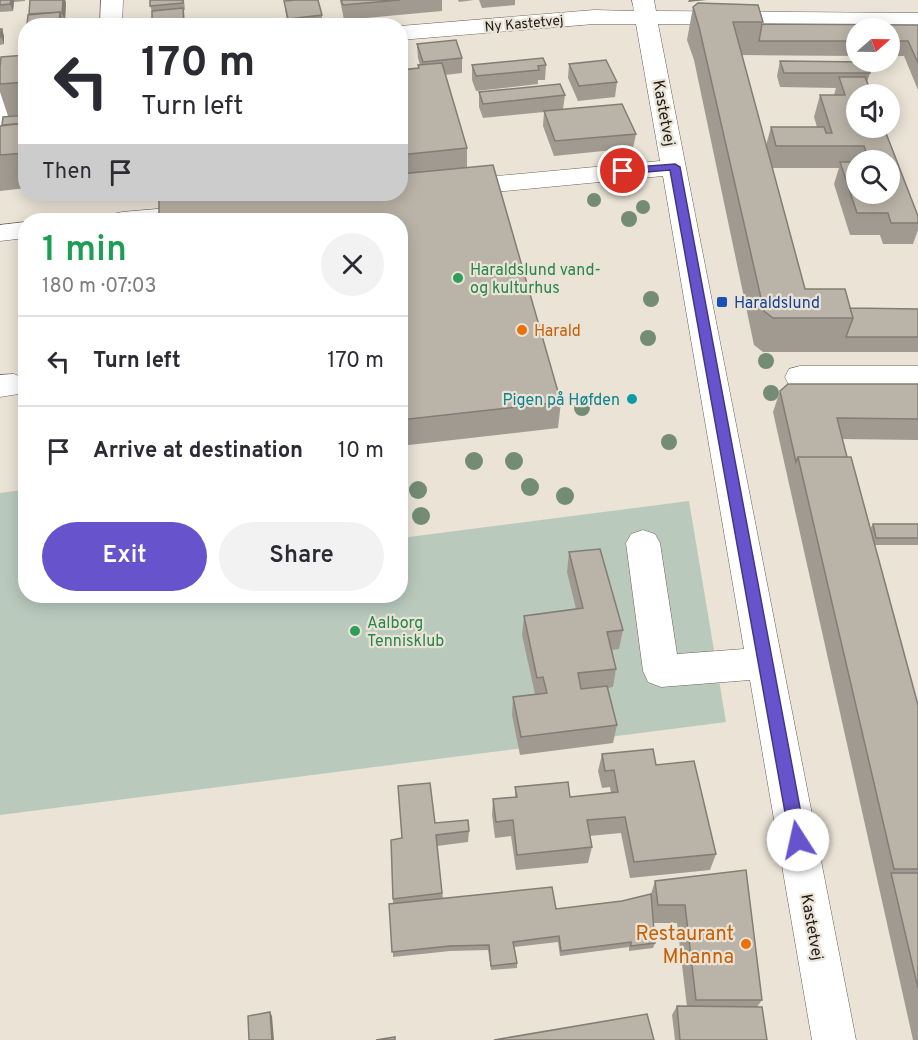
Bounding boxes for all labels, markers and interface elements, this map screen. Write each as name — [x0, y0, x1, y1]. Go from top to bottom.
street label: Ny Kastetvej — [484, 13, 564, 36]
north arrow — [846, 18, 900, 72]
map controls — [846, 18, 900, 204]
text: 170 m — [141, 38, 255, 91]
icon: left — [42, 42, 120, 120]
street label: Kastetvej — [647, 79, 679, 148]
button: sound — [846, 84, 900, 138]
text: Turn left — [141, 90, 243, 124]
pin — [597, 145, 648, 196]
button: search — [846, 150, 900, 204]
icon: arrive — [606, 154, 639, 187]
icon: arrive — [104, 156, 137, 189]
text: Then — [42, 159, 92, 186]
text: 1 min — [42, 228, 127, 274]
button: close — [321, 233, 384, 296]
place label: Haraldslund vand- og kulturhus — [470, 261, 601, 299]
marker: Haraldslund vand- og kulturhus — [451, 271, 465, 285]
text: 180 m · 07:03 — [42, 274, 157, 300]
place label: Haraldslund — [734, 294, 820, 314]
marker: Haraldslund — [715, 295, 729, 309]
place label: Harald — [534, 322, 581, 342]
marker: Harald — [515, 323, 529, 337]
icon: left — [42, 345, 75, 378]
text: Turn left — [93, 348, 181, 375]
text: 170 m — [327, 348, 384, 375]
place label: Pigen på Høfden — [502, 391, 620, 411]
marker: Pigen på Høfden — [625, 392, 639, 406]
icon: arrive — [42, 435, 75, 468]
text: Arrive at destination — [93, 438, 303, 465]
text: 10 m — [338, 438, 384, 465]
button: Exit — [42, 522, 207, 591]
button: Share — [219, 522, 384, 591]
place label: Aalborg Tennisklub — [367, 614, 444, 652]
marker: Aalborg Tennisklub — [348, 624, 362, 638]
position arrow — [766, 808, 830, 872]
street label: Kastetvej — [795, 893, 827, 962]
place label: Restaurant Mhanna — [636, 922, 734, 971]
marker: Restaurant Mhanna — [739, 937, 753, 951]

